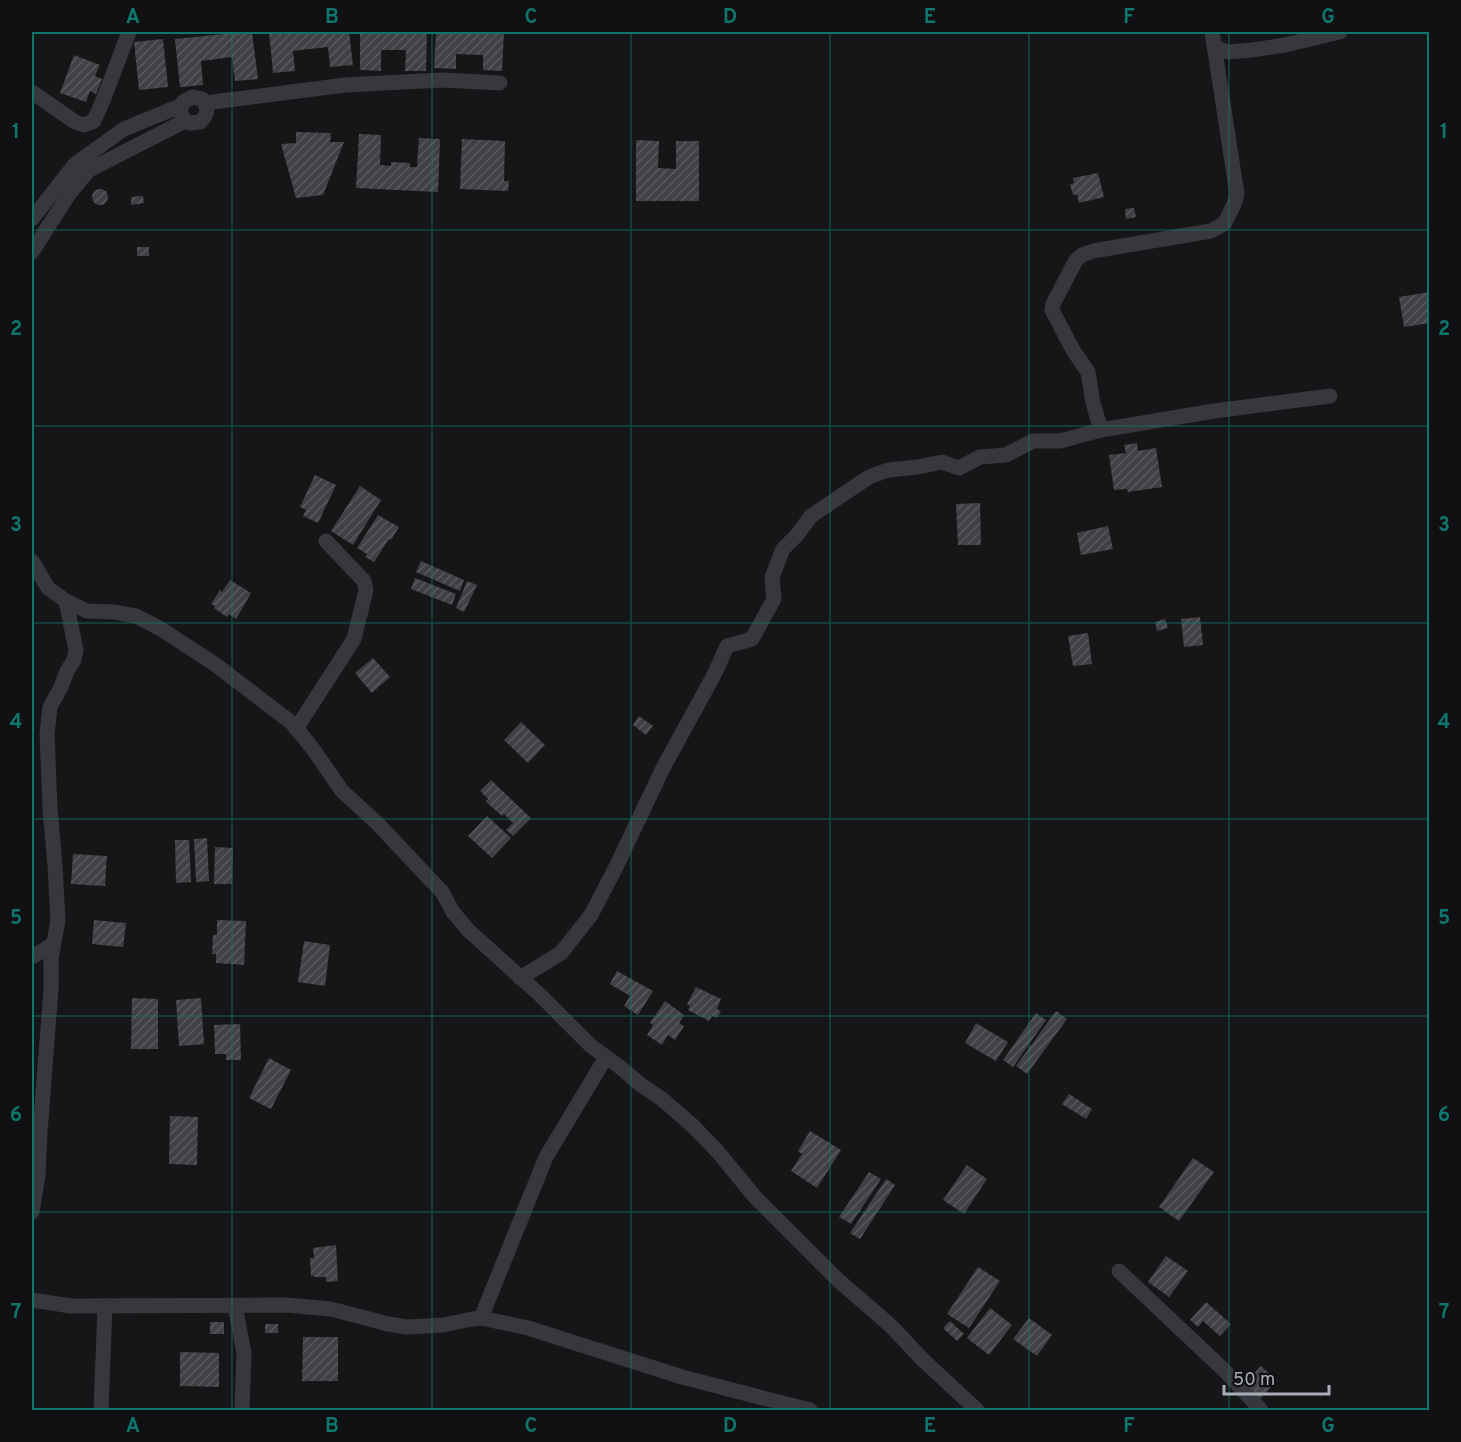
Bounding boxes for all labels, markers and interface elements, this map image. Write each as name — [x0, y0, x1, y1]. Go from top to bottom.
text: A — [126, 5, 140, 31]
text: B — [325, 5, 339, 31]
text: C — [525, 5, 537, 31]
text: D — [723, 5, 737, 31]
text: E — [924, 5, 936, 31]
text: F — [1123, 5, 1135, 31]
text: G — [1321, 5, 1335, 31]
text: 1 — [12, 120, 20, 146]
text: 1 — [1440, 120, 1448, 146]
text: 2 — [10, 317, 22, 343]
text: 2 — [1438, 317, 1450, 343]
text: 3 — [10, 513, 22, 539]
text: 3 — [1438, 513, 1450, 539]
text: 4 — [10, 710, 22, 736]
text: 4 — [1438, 710, 1450, 736]
text: 5 — [10, 906, 22, 932]
text: 5 — [1438, 906, 1450, 932]
text: 6 — [10, 1103, 22, 1129]
text: 6 — [1438, 1103, 1450, 1129]
text: 7 — [11, 1300, 21, 1326]
text: 7 — [1439, 1300, 1449, 1326]
scale bar — [1224, 1358, 1329, 1396]
text: 50 m — [1233, 1369, 1275, 1392]
text: A — [126, 1414, 140, 1440]
text: B — [325, 1414, 339, 1440]
text: C — [525, 1414, 537, 1440]
text: D — [723, 1414, 737, 1440]
text: E — [924, 1414, 936, 1440]
text: F — [1123, 1414, 1135, 1440]
text: G — [1321, 1414, 1335, 1440]

